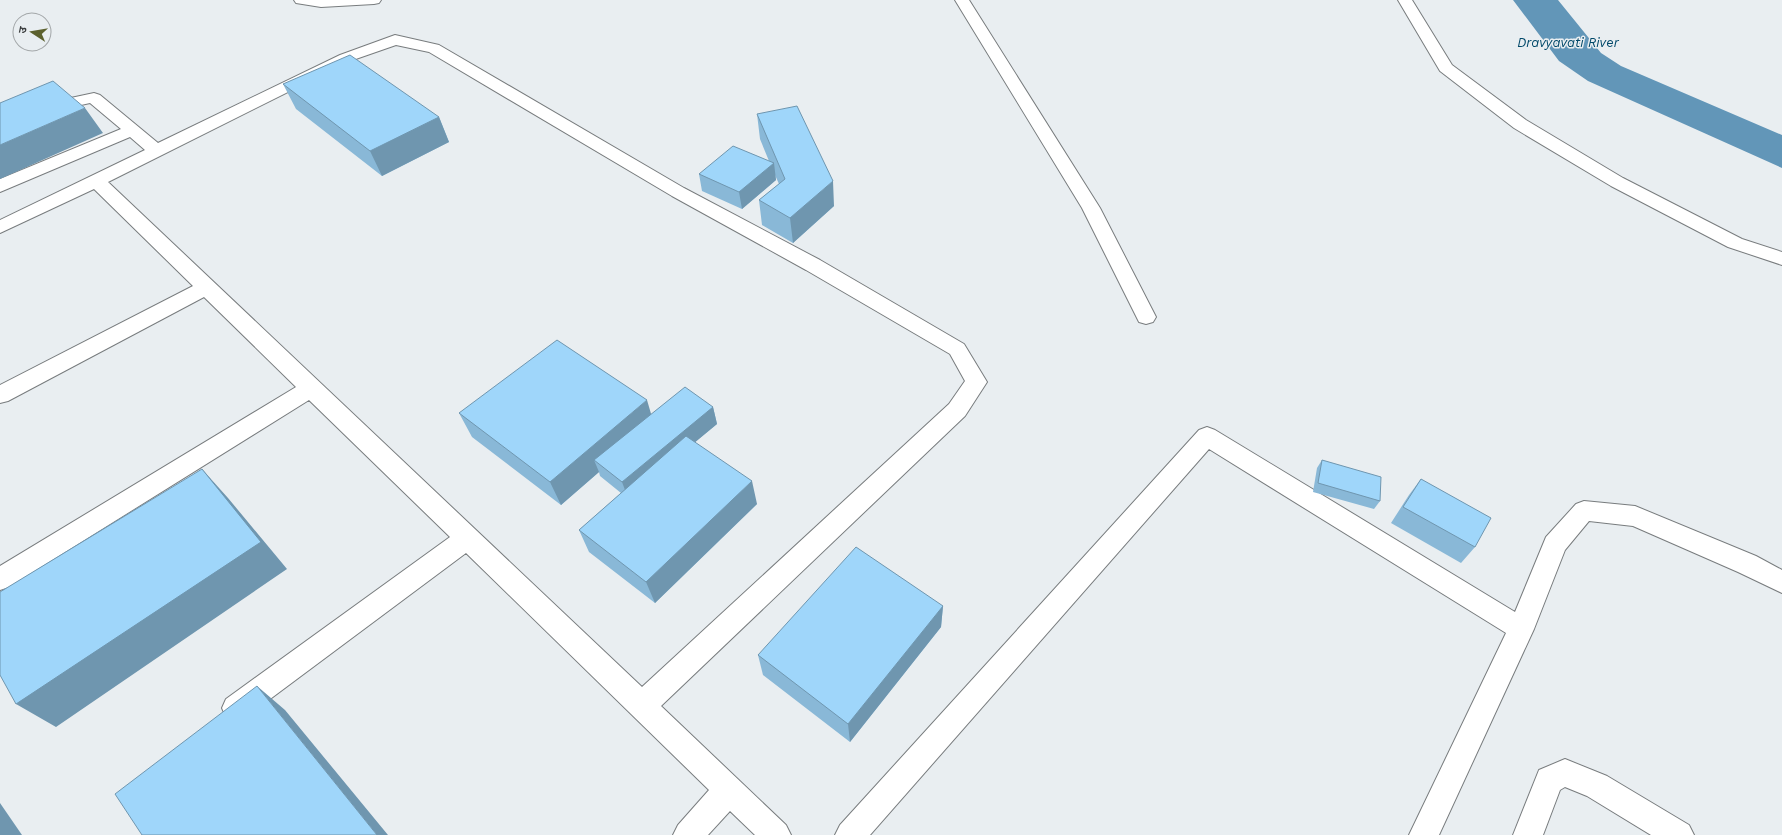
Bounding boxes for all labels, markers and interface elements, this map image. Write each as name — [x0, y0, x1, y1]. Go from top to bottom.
north arrow — [12, 12, 52, 52]
text: उ — [16, 25, 30, 35]
water label: Dravyavati River — [1517, 35, 1620, 50]

